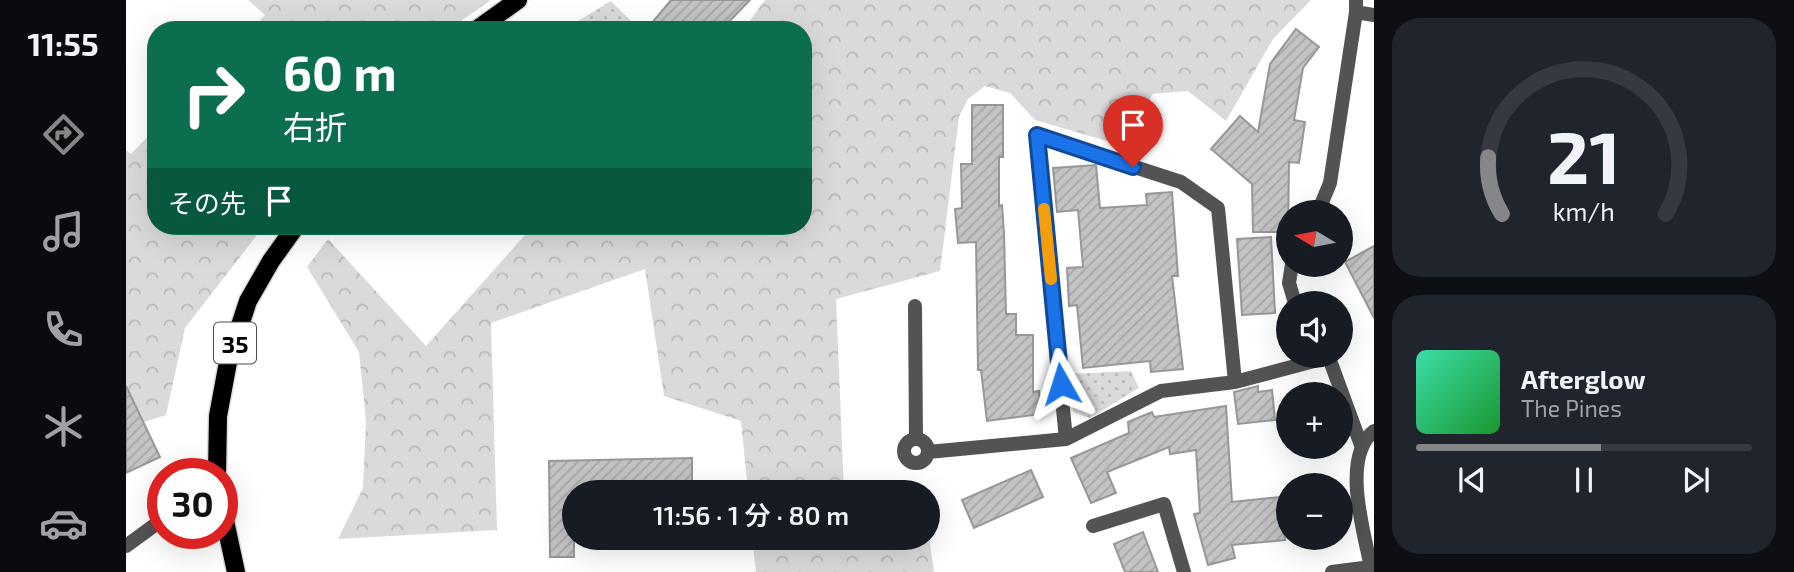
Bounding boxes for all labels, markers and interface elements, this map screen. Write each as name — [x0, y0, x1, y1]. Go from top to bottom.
text: 11:55 — [27, 24, 99, 62]
text: 60 m — [283, 42, 397, 101]
icon: right — [168, 49, 259, 140]
pin — [1103, 95, 1163, 167]
icon: arrive — [1114, 106, 1152, 144]
text: 右折 — [283, 107, 347, 145]
icon: directions — [39, 110, 88, 159]
text: 21 — [1547, 111, 1621, 199]
icon: arrive — [260, 182, 298, 220]
text: その先 — [168, 187, 246, 218]
text: km/h — [1553, 195, 1615, 225]
north arrow — [1276, 200, 1353, 276]
map controls — [1276, 200, 1353, 550]
icon: music — [39, 207, 88, 256]
button: sound — [1276, 291, 1353, 368]
icon: phone — [39, 305, 88, 354]
road number: 35 — [214, 322, 256, 364]
position arrow — [1024, 347, 1098, 421]
text: Afterglow — [1521, 363, 1646, 394]
button: + — [1276, 382, 1353, 459]
text: The Pines — [1521, 394, 1622, 422]
icon: climate — [39, 402, 88, 451]
speed limit sign: 30 — [147, 458, 238, 549]
icon: previous — [1453, 461, 1491, 499]
icon: pause — [1565, 461, 1603, 499]
icon: next — [1677, 461, 1715, 499]
button: − — [1276, 473, 1353, 550]
icon: car — [39, 499, 88, 548]
text: 11:56 · 1 分 · 80 m — [653, 499, 849, 530]

